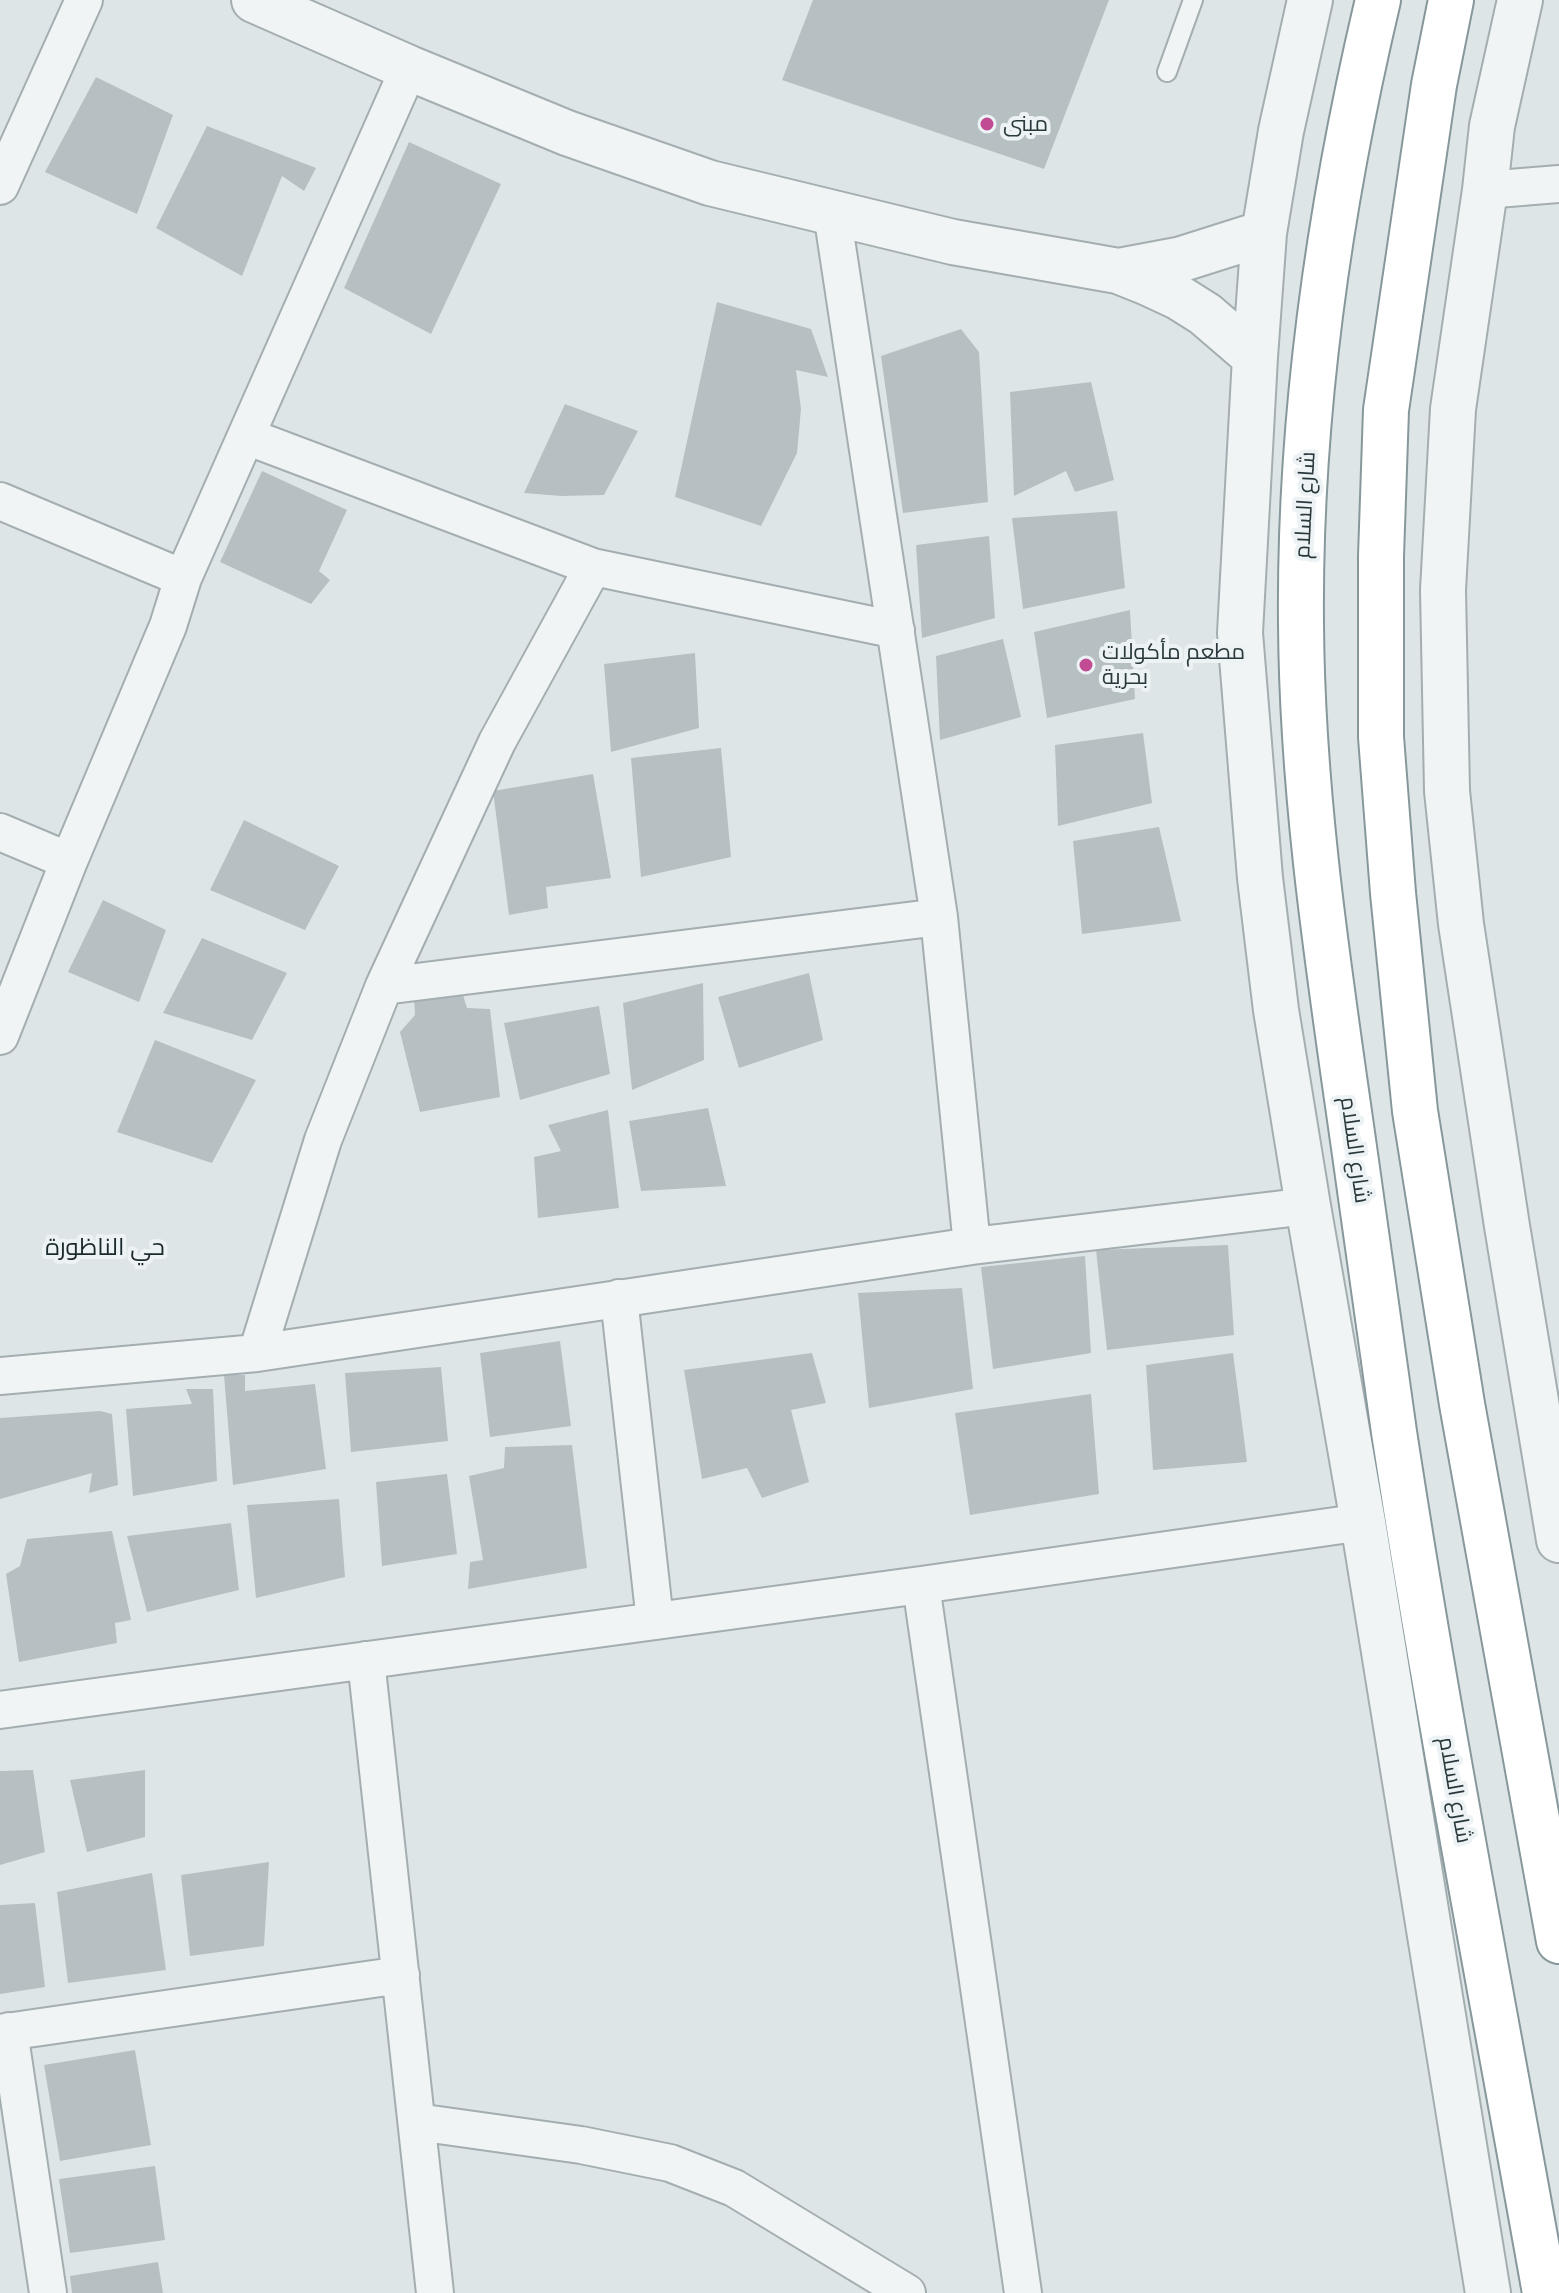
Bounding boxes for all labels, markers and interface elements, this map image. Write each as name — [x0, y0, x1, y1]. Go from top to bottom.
place label: مبنى — [1003, 111, 1048, 137]
marker: مبنى — [978, 115, 996, 133]
street label: شارع السلام — [1289, 451, 1321, 559]
place label: مطعم مأكولات بحرية — [1102, 639, 1245, 690]
marker: مطعم مأكولات بحرية — [1077, 656, 1095, 674]
street label: شارع السلام — [1334, 1095, 1376, 1205]
district label: حي الناظورة — [45, 1234, 165, 1262]
street label: شارع السلام — [1433, 1735, 1477, 1845]

